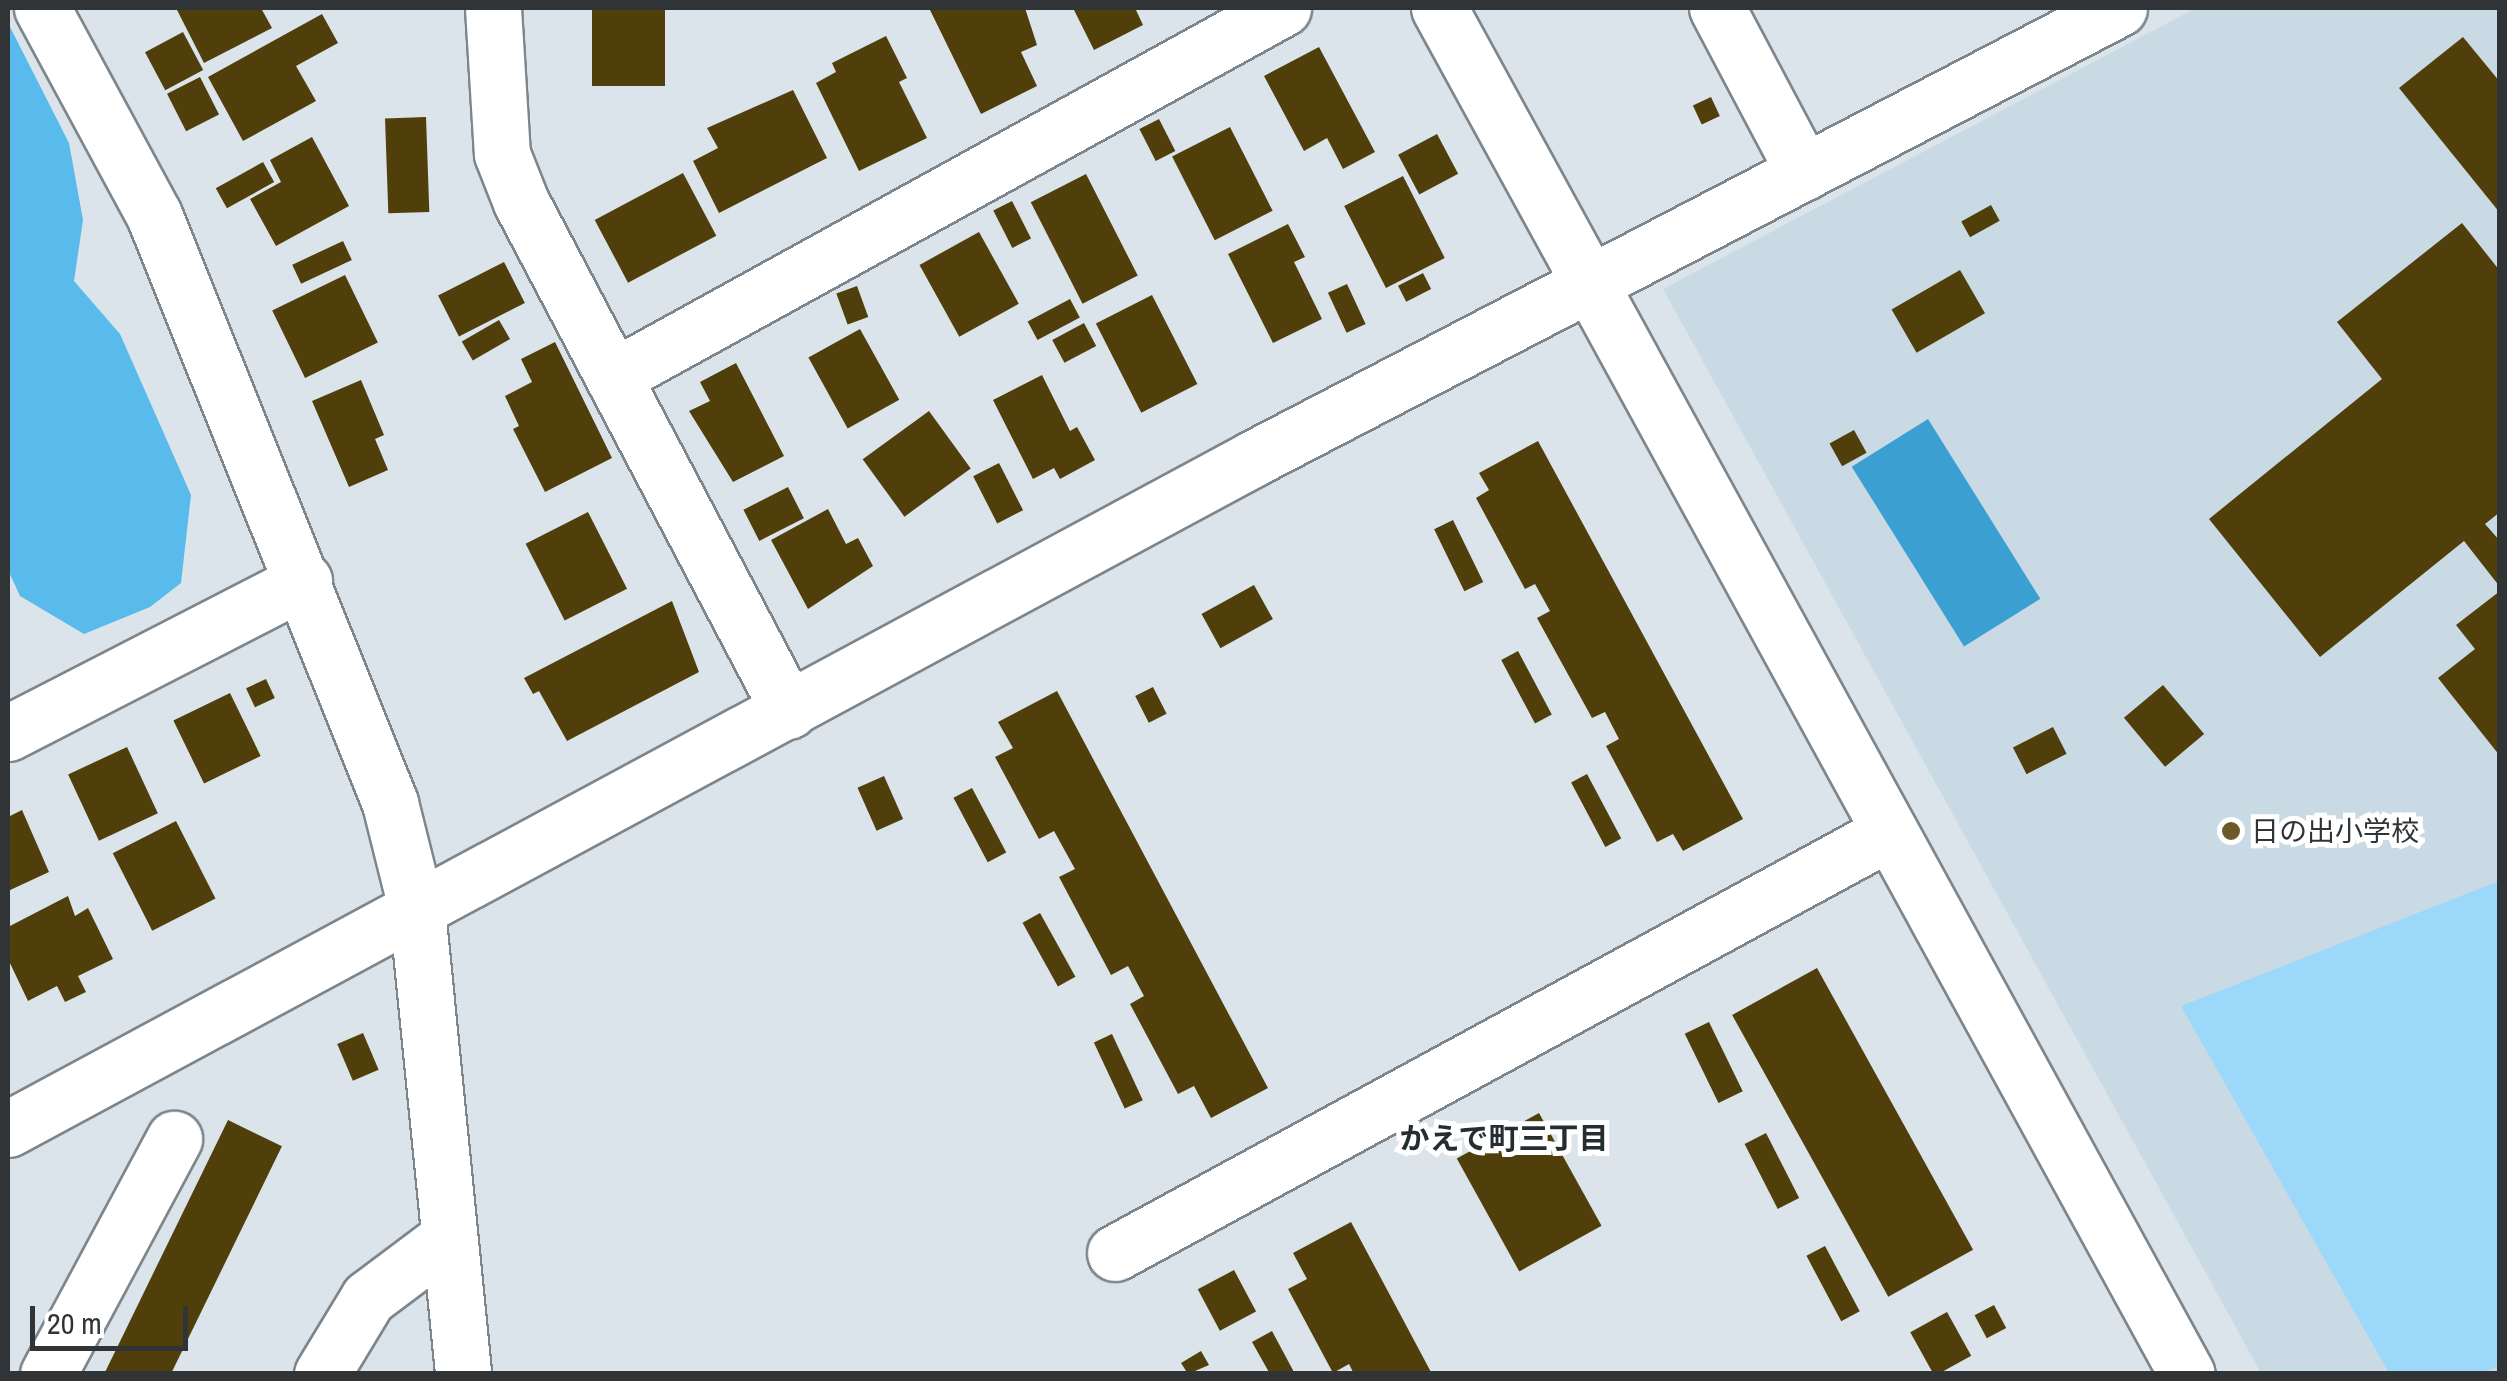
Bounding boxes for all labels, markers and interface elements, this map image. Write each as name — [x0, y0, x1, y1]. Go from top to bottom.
place label: 日の出小学校 — [2251, 814, 2419, 848]
marker: 日の出小学校 — [2220, 820, 2242, 842]
district label: かえで町三丁目 — [1399, 1120, 1609, 1156]
scale bar — [35, 1286, 192, 1348]
text: 20 m — [47, 1303, 102, 1343]

